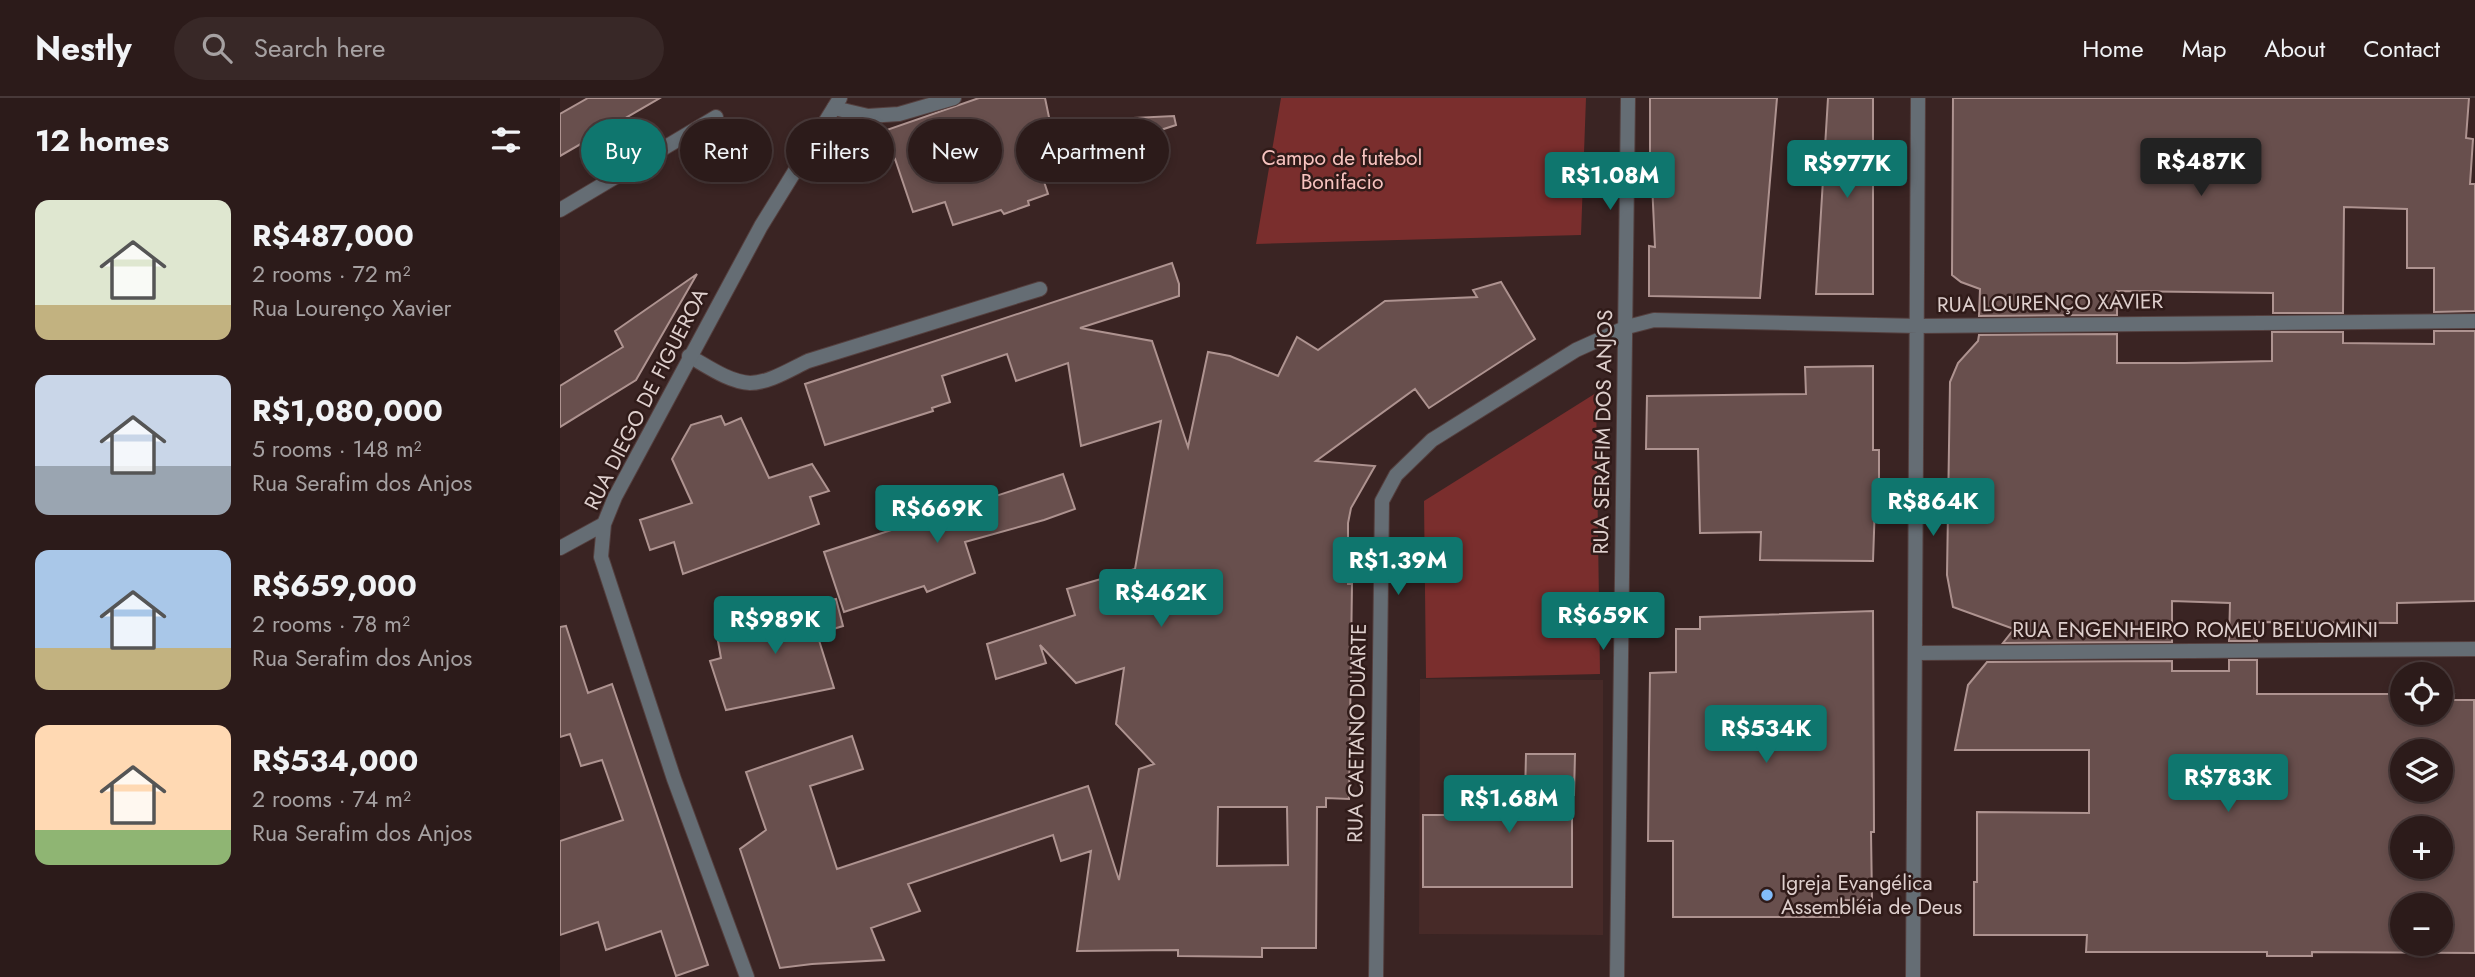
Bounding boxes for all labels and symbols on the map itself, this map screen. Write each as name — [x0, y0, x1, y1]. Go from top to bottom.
pin: R$487K — [2144, 139, 2258, 198]
pin: R$977K — [1790, 140, 1904, 200]
park label: Campo de futebol Bonifacio — [1262, 143, 1422, 197]
pin: R$1.08M — [1545, 152, 1675, 212]
street label: RUA DIEGO DE FIGUEROA — [577, 283, 715, 515]
street label: RUA LOURENÇO XAVIER — [1937, 286, 2164, 320]
street label: RUA SERAFIM DOS ANJOS — [1586, 309, 1620, 555]
pin: R$864K — [1876, 478, 1990, 538]
pin: R$669K — [880, 486, 994, 545]
pin: R$1.39M — [1333, 538, 1463, 597]
pin: R$462K — [1104, 570, 1218, 629]
pin: R$659K — [1546, 592, 1660, 652]
pin: R$989K — [718, 596, 832, 656]
street label: RUA ENGENHEIRO ROMEU BELUOMINI — [2012, 615, 2378, 645]
street label: RUA CAETANO DUARTE — [1340, 623, 1374, 843]
pin: R$534K — [1709, 706, 1823, 765]
pin: R$783K — [2171, 754, 2285, 814]
pin: R$1.68M — [1444, 776, 1574, 835]
place label: Igreja Evangélica Assembléia de Deus — [1781, 868, 1962, 922]
marker: Igreja Evangélica Assembléia de Deus — [1759, 887, 1775, 903]

